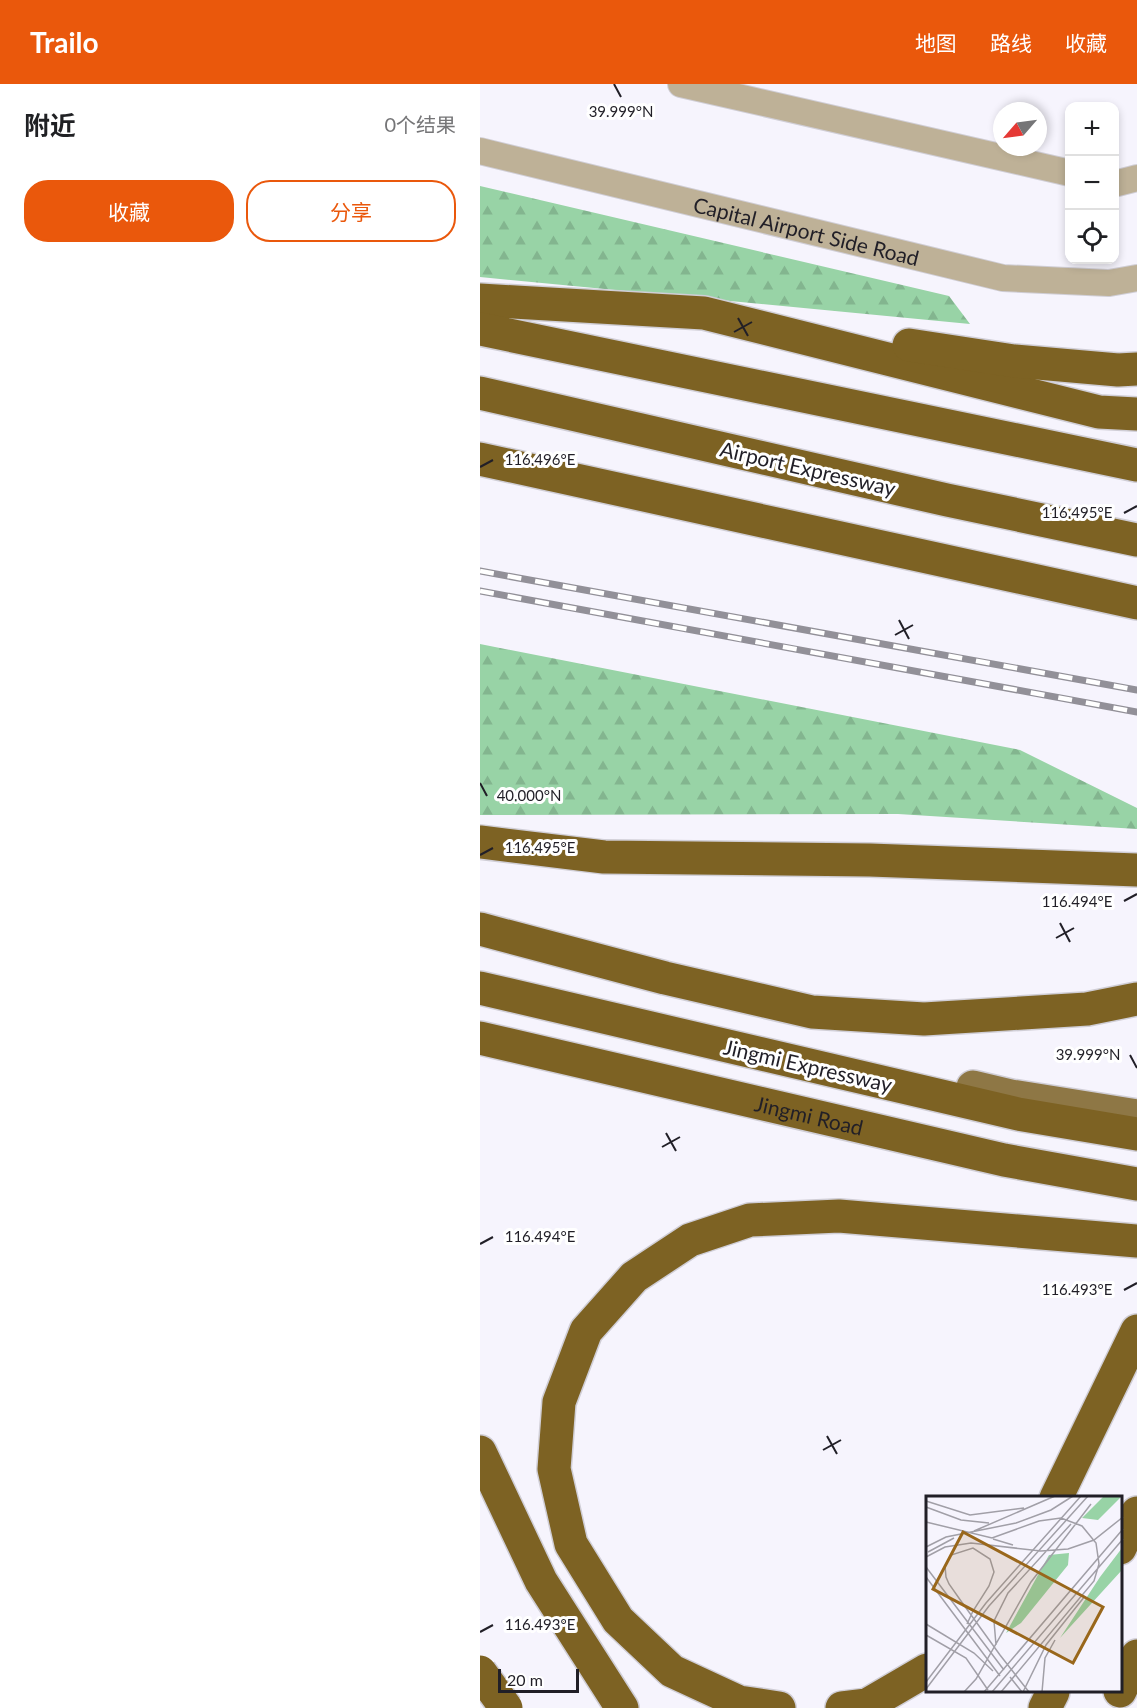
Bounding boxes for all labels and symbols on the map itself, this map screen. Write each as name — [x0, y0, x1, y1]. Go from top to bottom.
text: 39.999°N — [589, 102, 653, 120]
north arrow — [993, 102, 1047, 156]
street label: Capital Airport Side Road — [691, 191, 922, 270]
street label: Airport Expressway — [718, 436, 898, 500]
text: 116.496°E — [505, 450, 575, 468]
text: 116.495°E — [1042, 503, 1112, 521]
text: 40.000°N — [497, 786, 561, 804]
text: 116.495°E — [505, 838, 575, 856]
text: 116.494°E — [1042, 892, 1112, 910]
street label: Jingmi Expressway — [721, 1033, 895, 1097]
text: 39.999°N — [1056, 1045, 1120, 1063]
street label: Jingmi Road — [752, 1090, 866, 1139]
text: 116.494°E — [505, 1227, 575, 1245]
text: 116.493°E — [1042, 1280, 1112, 1298]
inset map — [926, 1496, 1122, 1693]
text: 116.493°E — [505, 1615, 575, 1633]
scale bar — [498, 1666, 579, 1694]

